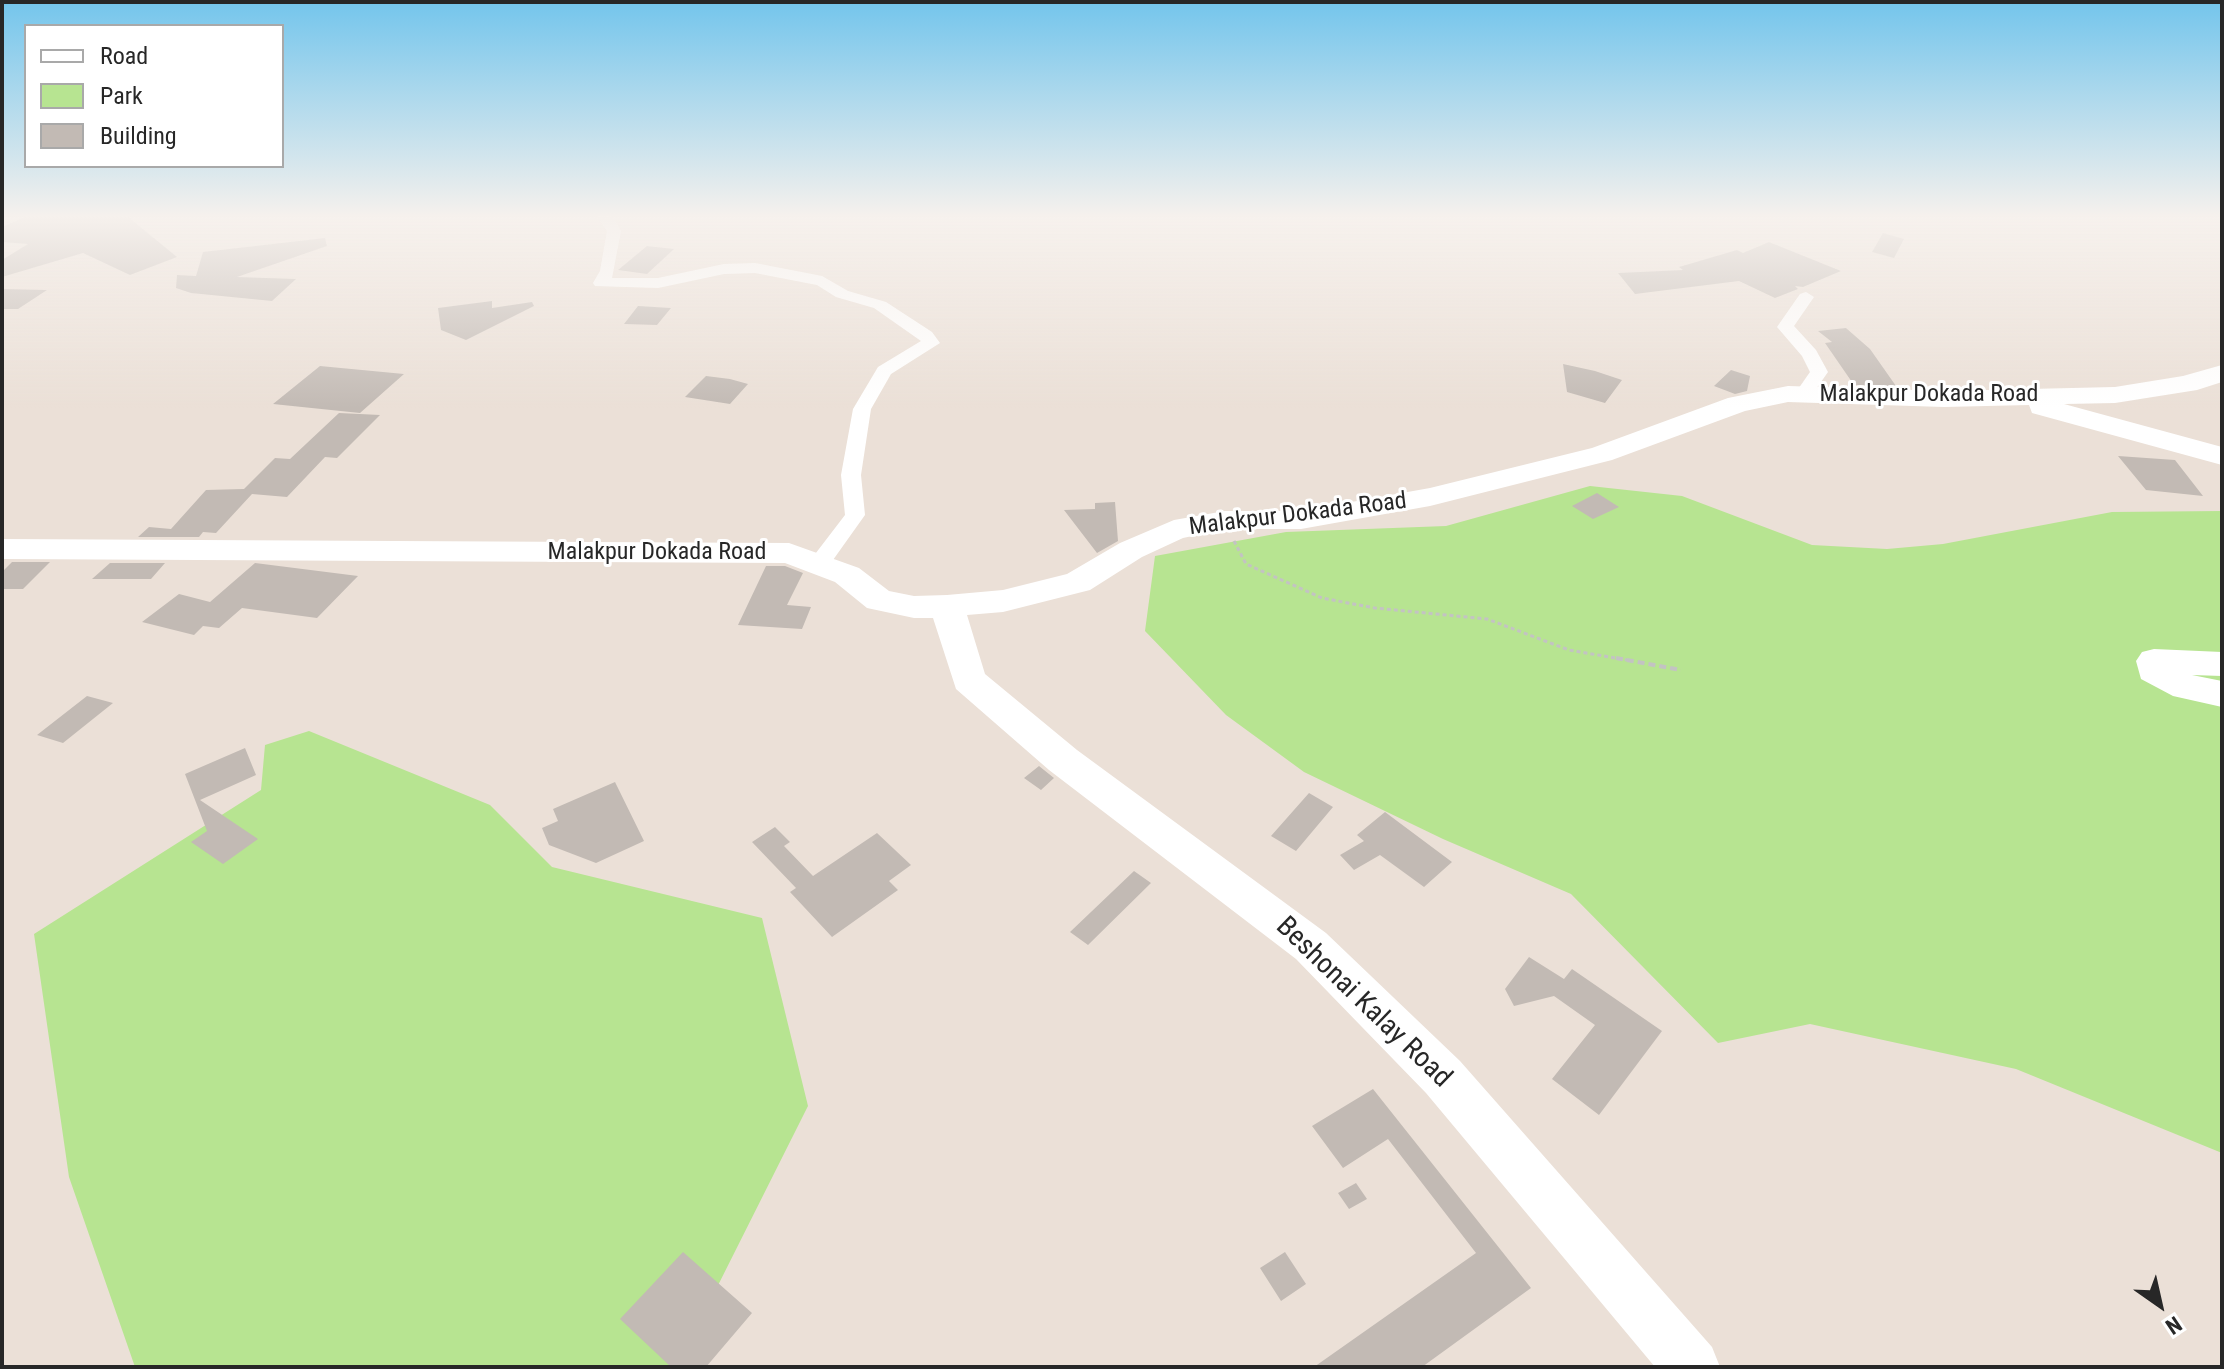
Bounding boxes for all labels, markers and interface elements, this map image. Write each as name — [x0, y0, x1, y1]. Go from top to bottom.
legend — [24, 24, 284, 168]
text: Road — [100, 42, 148, 70]
text: Park — [100, 82, 143, 110]
text: Building — [100, 122, 177, 150]
street label: Malakpur Dokada Road — [1820, 381, 2038, 409]
street label: Malakpur Dokada Road — [1188, 487, 1408, 543]
street label: Malakpur Dokada Road — [548, 539, 766, 567]
street label: Beshonai Kalay Road — [1268, 911, 1458, 1095]
north arrow — [2120, 1265, 2200, 1345]
text: N — [2161, 1311, 2186, 1339]

